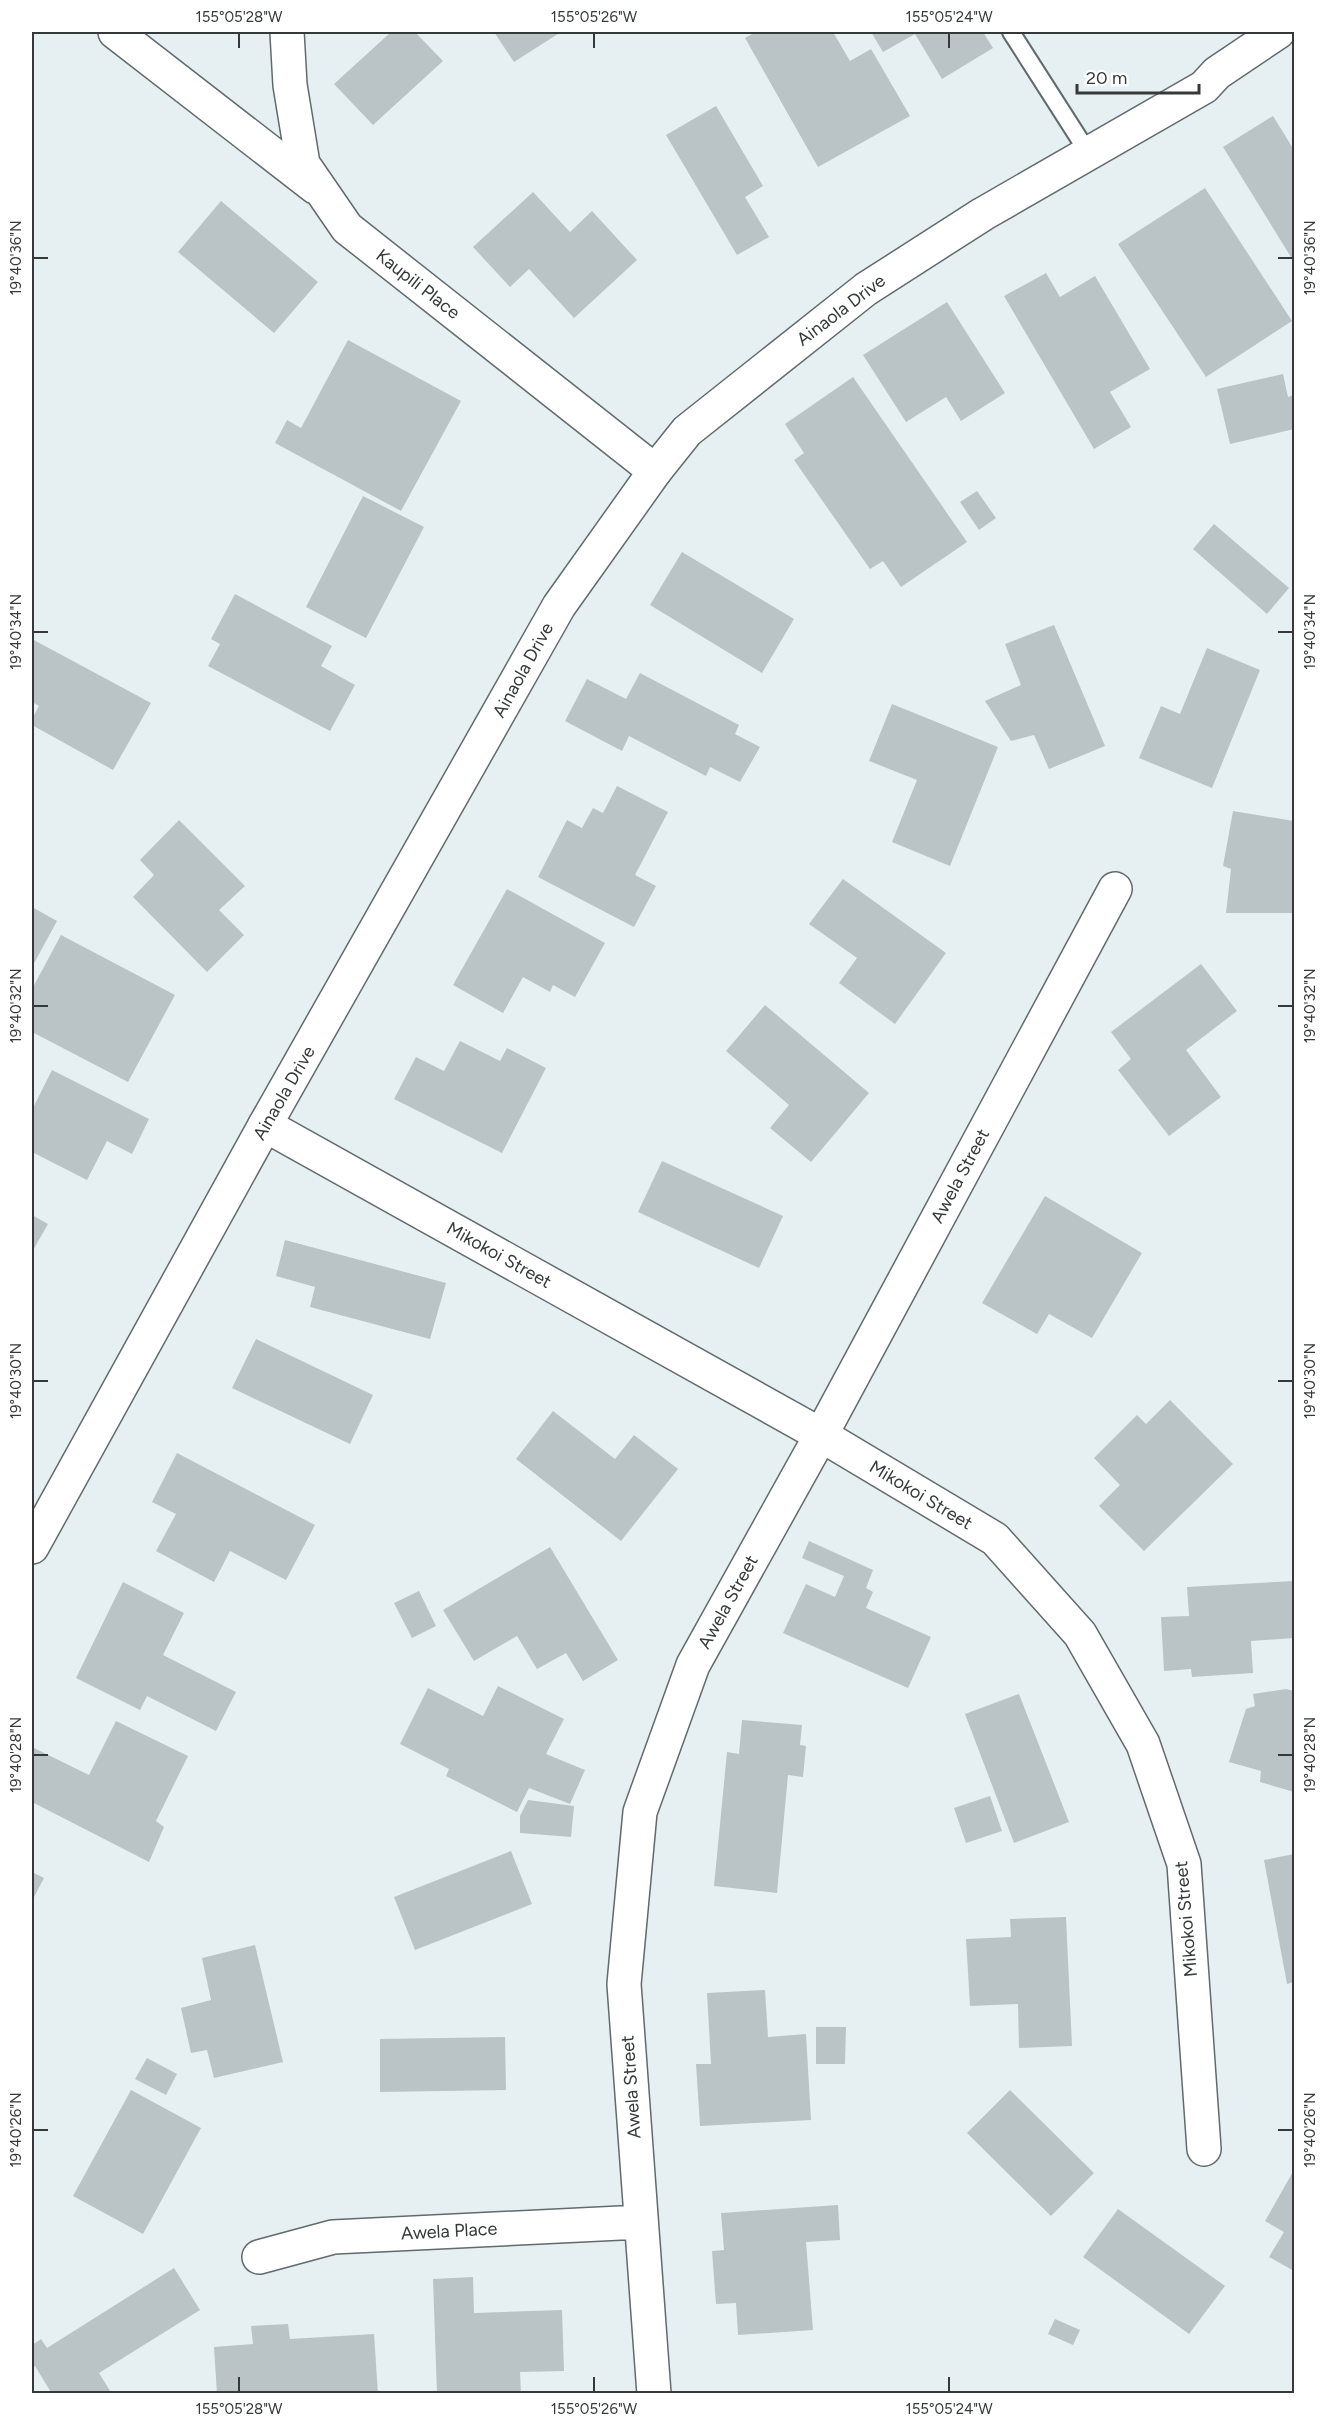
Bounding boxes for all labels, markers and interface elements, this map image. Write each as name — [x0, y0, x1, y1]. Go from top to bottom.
text: 155°05'28"W — [195, 8, 283, 26]
text: 155°05'26"W — [551, 8, 638, 26]
text: 155°05'24"W — [905, 8, 993, 26]
scale bar — [1077, 57, 1198, 95]
text: 20 m — [1086, 67, 1127, 89]
text: 19°40'36"N — [7, 220, 25, 296]
text: 19°40'36"N — [1301, 220, 1319, 296]
street label: Kaupili Place — [372, 244, 465, 324]
street label: Ainaola Drive — [792, 269, 890, 350]
text: 19°40'34"N — [7, 594, 25, 670]
text: 19°40'34"N — [1301, 594, 1319, 670]
street label: Ainaola Drive — [488, 618, 558, 721]
text: 19°40'32"N — [7, 968, 25, 1044]
text: 19°40'32"N — [1301, 968, 1319, 1044]
street label: Ainaola Drive — [248, 1042, 320, 1144]
street label: Awela Street — [926, 1125, 994, 1227]
street label: Mikokoi Street — [443, 1217, 555, 1293]
text: 19°40'30"N — [7, 1343, 25, 1419]
text: 19°40'30"N — [1301, 1343, 1319, 1419]
street label: Mikokoi Street — [865, 1456, 977, 1534]
street label: Awela Street — [693, 1551, 763, 1653]
text: 19°40'28"N — [7, 1717, 25, 1793]
text: 19°40'28"N — [1301, 1717, 1319, 1793]
street label: Mikokoi Street — [1170, 1860, 1202, 1978]
street label: Awela Street — [616, 2034, 646, 2139]
text: 19°40'26"N — [7, 2092, 25, 2168]
text: 19°40'26"N — [1301, 2092, 1319, 2168]
street label: Awela Place — [400, 2217, 498, 2245]
text: 155°05'28"W — [195, 2400, 283, 2418]
text: 155°05'26"W — [551, 2400, 638, 2418]
text: 155°05'24"W — [905, 2400, 993, 2418]

